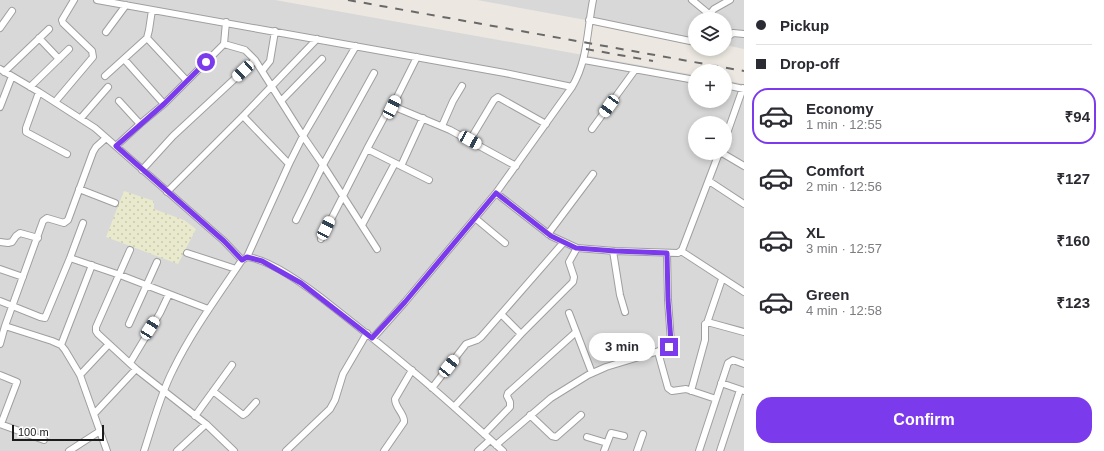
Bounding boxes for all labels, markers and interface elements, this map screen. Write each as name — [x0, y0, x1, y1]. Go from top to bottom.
map controls — [688, 12, 732, 160]
button: layers — [688, 12, 732, 56]
text: Pickup — [780, 17, 829, 34]
route start — [197, 53, 215, 71]
text: Drop-off — [780, 55, 839, 72]
car — [230, 58, 256, 84]
button: + — [688, 64, 732, 108]
car — [597, 93, 621, 119]
car — [381, 94, 403, 120]
icon: car — [758, 98, 794, 134]
text: Economy — [806, 100, 874, 117]
text: ₹94 — [1065, 108, 1090, 125]
button: − — [688, 116, 732, 160]
text: 1 min · 12:55 — [806, 117, 882, 132]
car — [457, 129, 483, 151]
icon: car — [758, 160, 794, 196]
text: Comfort — [806, 162, 864, 179]
text: ₹127 — [1056, 170, 1090, 187]
text: 2 min · 12:56 — [806, 179, 882, 194]
car — [315, 215, 337, 241]
icon: car — [758, 222, 794, 258]
text: XL — [806, 224, 825, 241]
text: ₹160 — [1056, 232, 1090, 249]
text: 3 min · 12:57 — [806, 241, 882, 256]
icon: car — [758, 284, 794, 320]
text: Green — [806, 286, 849, 303]
text: ₹123 — [1056, 294, 1090, 311]
text: 4 min · 12:58 — [806, 303, 882, 318]
car — [139, 315, 161, 341]
callout: 3 min — [589, 333, 655, 361]
route end — [660, 338, 678, 356]
text: 3 min — [605, 339, 639, 354]
car — [437, 353, 461, 379]
button: Confirm — [756, 397, 1092, 443]
scale bar — [12, 423, 104, 442]
text: 100 m — [18, 426, 49, 438]

